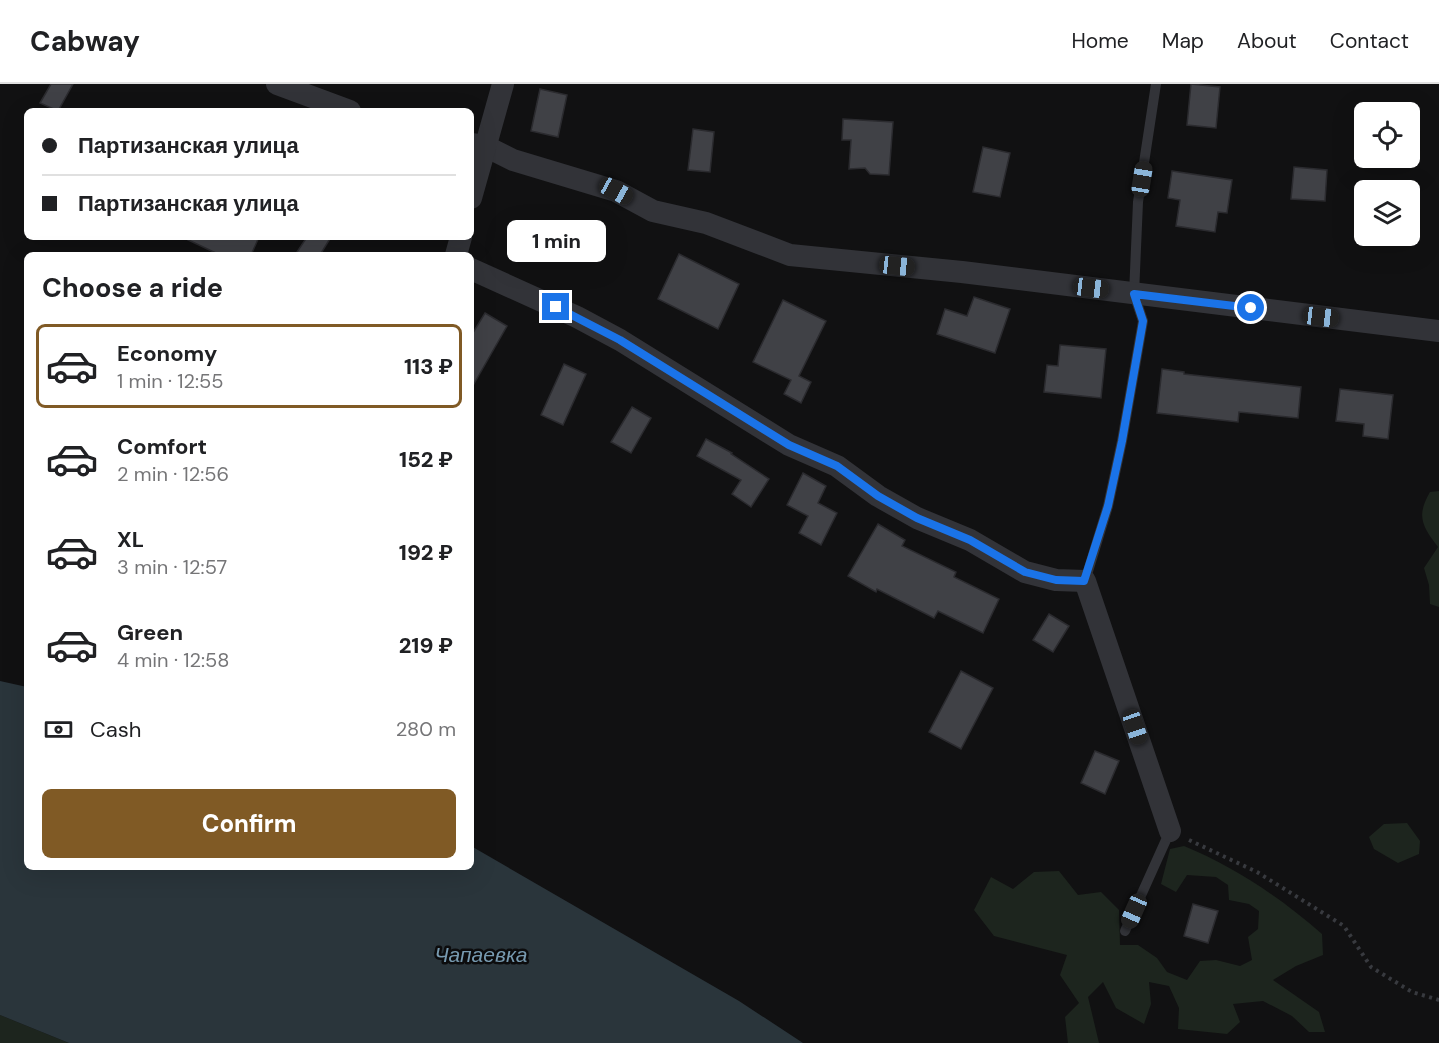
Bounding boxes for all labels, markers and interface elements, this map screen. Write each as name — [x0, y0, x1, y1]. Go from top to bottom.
text: Cabway — [30, 23, 140, 60]
text: Home — [1071, 27, 1129, 55]
text: Map — [1162, 27, 1204, 55]
text: About — [1237, 27, 1297, 55]
text: Contact — [1330, 27, 1409, 55]
map controls — [1354, 102, 1420, 246]
button: locate — [1354, 102, 1420, 168]
text: Партизанская улица — [78, 131, 299, 160]
car — [1130, 160, 1154, 198]
car — [596, 174, 636, 208]
button: layers — [1354, 180, 1420, 246]
text: Партизанская улица — [78, 189, 299, 218]
callout: 1 min — [506, 220, 606, 262]
text: 1 min — [532, 228, 581, 254]
car — [878, 255, 916, 277]
text: Choose a ride — [42, 270, 223, 305]
car — [1072, 277, 1110, 299]
route end — [542, 293, 569, 320]
route start — [1237, 294, 1264, 321]
car — [1302, 306, 1340, 328]
icon: car — [45, 339, 99, 393]
text: Economy — [117, 339, 217, 368]
text: 113 ₽ — [404, 352, 453, 381]
text: 1 min · 12:55 — [117, 368, 223, 394]
icon: car — [45, 432, 99, 486]
text: Comfort — [117, 432, 207, 461]
text: 152 ₽ — [399, 445, 453, 474]
text: 2 min · 12:56 — [117, 461, 229, 487]
icon: car — [45, 525, 99, 579]
text: XL — [117, 525, 144, 554]
text: 192 ₽ — [399, 538, 453, 567]
text: 3 min · 12:57 — [117, 554, 227, 580]
icon: car — [45, 618, 99, 672]
text: Green — [117, 618, 183, 647]
text: 219 ₽ — [399, 631, 453, 660]
text: 4 min · 12:58 — [117, 647, 229, 673]
car — [1121, 707, 1149, 747]
icon: cash — [42, 713, 75, 746]
text: Cash — [90, 715, 141, 744]
text: 280 m — [396, 716, 456, 742]
button: Confirm — [42, 789, 456, 858]
car — [1118, 891, 1150, 931]
water label: Чапаевка — [434, 941, 528, 969]

